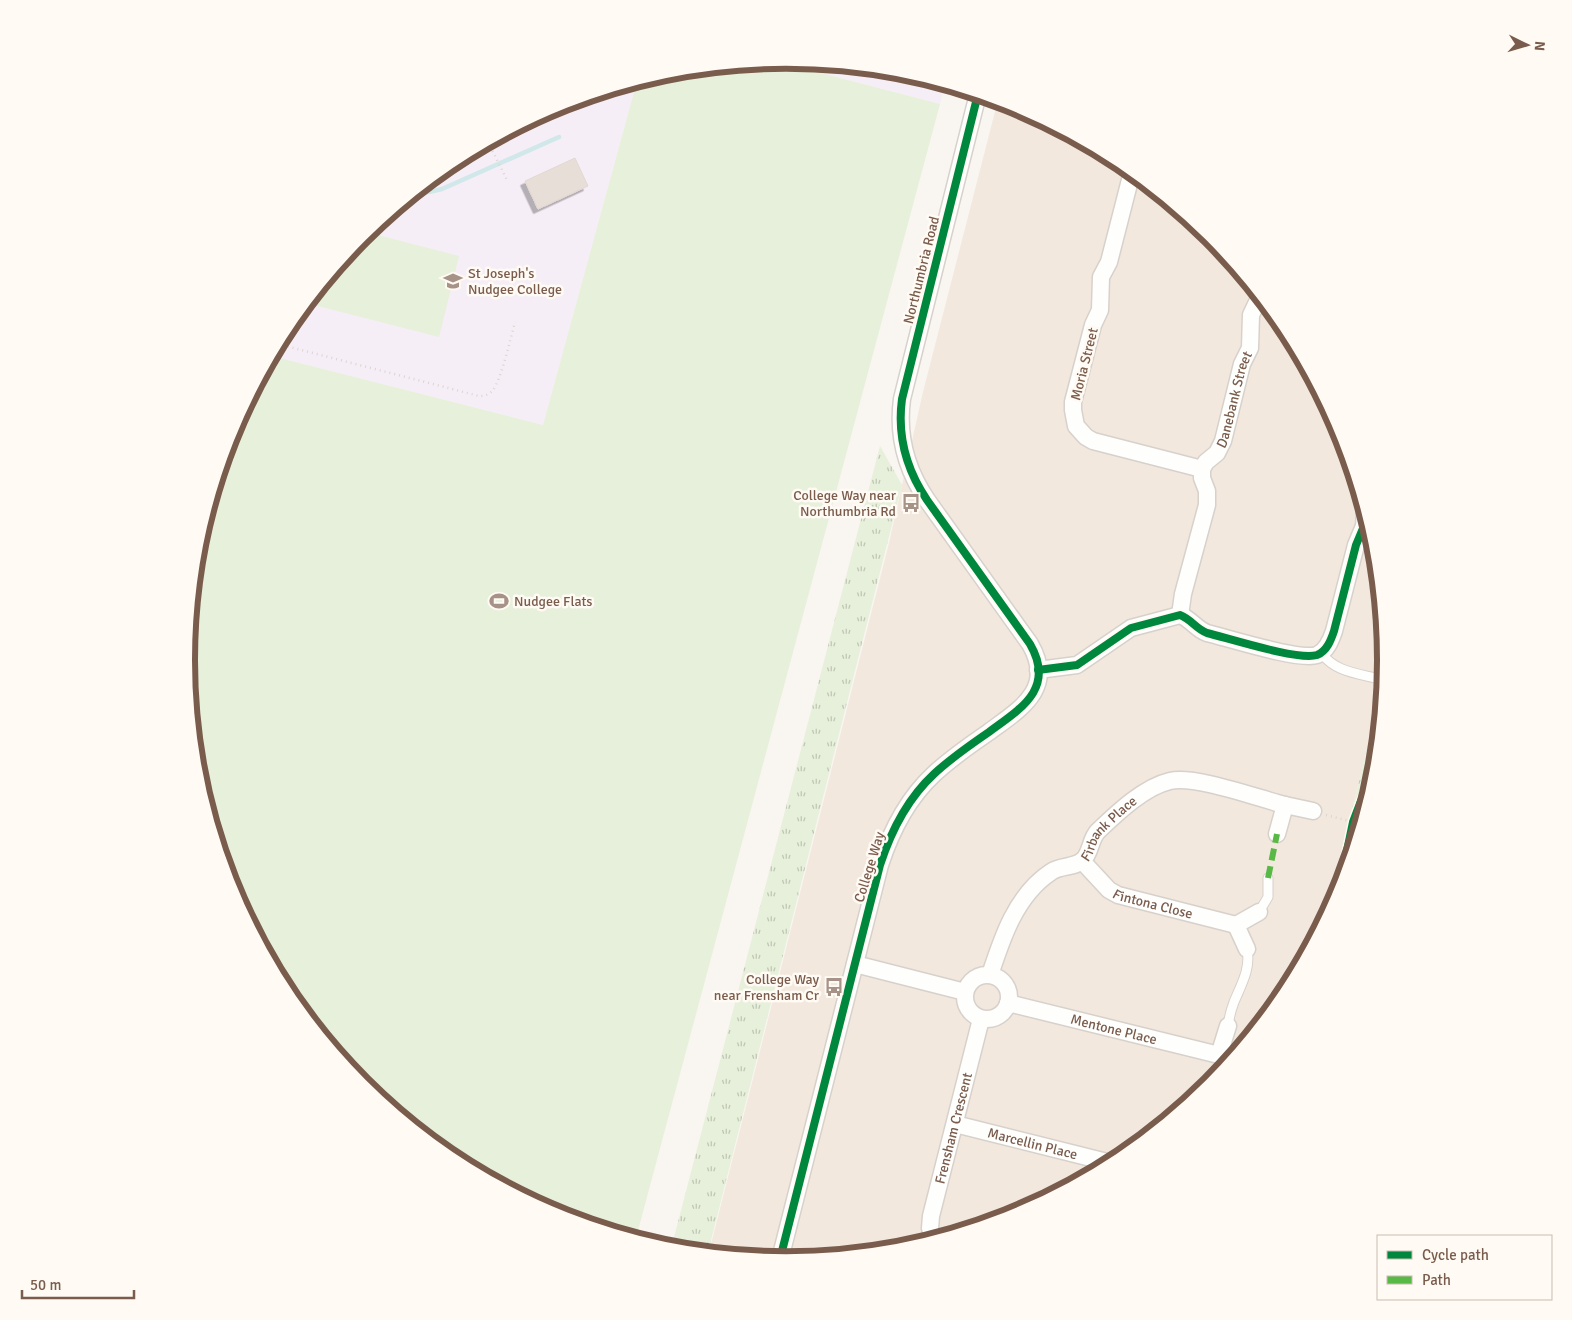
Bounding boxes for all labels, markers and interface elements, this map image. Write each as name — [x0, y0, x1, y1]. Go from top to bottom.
north arrow — [1502, 20, 1552, 70]
text: N — [1531, 40, 1548, 52]
street label: Northumbria Road — [900, 215, 943, 326]
place label: St Joseph's Nudgee College — [468, 265, 562, 298]
school or university icon: St Joseph's Nudgee College — [442, 270, 464, 292]
street label: Moria Street — [1067, 326, 1102, 402]
street label: Danebank Street — [1213, 348, 1256, 451]
place label: College Way near Northumbria Rd — [793, 487, 897, 520]
bus stop icon: College Way near Northumbria Rd — [900, 492, 922, 514]
sports icon: Nudgee Flats — [488, 590, 510, 612]
place label: Nudgee Flats — [514, 593, 592, 610]
street label: Firbank Place — [1077, 792, 1140, 865]
street label: College Way — [851, 829, 888, 904]
street label: Fintona Close — [1110, 886, 1194, 923]
place label: College Way near Frensham Cr — [714, 971, 820, 1004]
bus stop icon: College Way near Frensham Cr — [823, 976, 845, 998]
street label: Mentone Place — [1069, 1011, 1159, 1048]
street label: Frensham Crescent — [931, 1071, 976, 1186]
street label: Marcellin Place — [986, 1124, 1079, 1163]
legend — [1377, 1235, 1552, 1300]
text: Cycle path — [1422, 1246, 1489, 1264]
scale bar — [22, 1268, 135, 1300]
text: Path — [1422, 1271, 1451, 1289]
text: 50 m — [30, 1276, 61, 1294]

